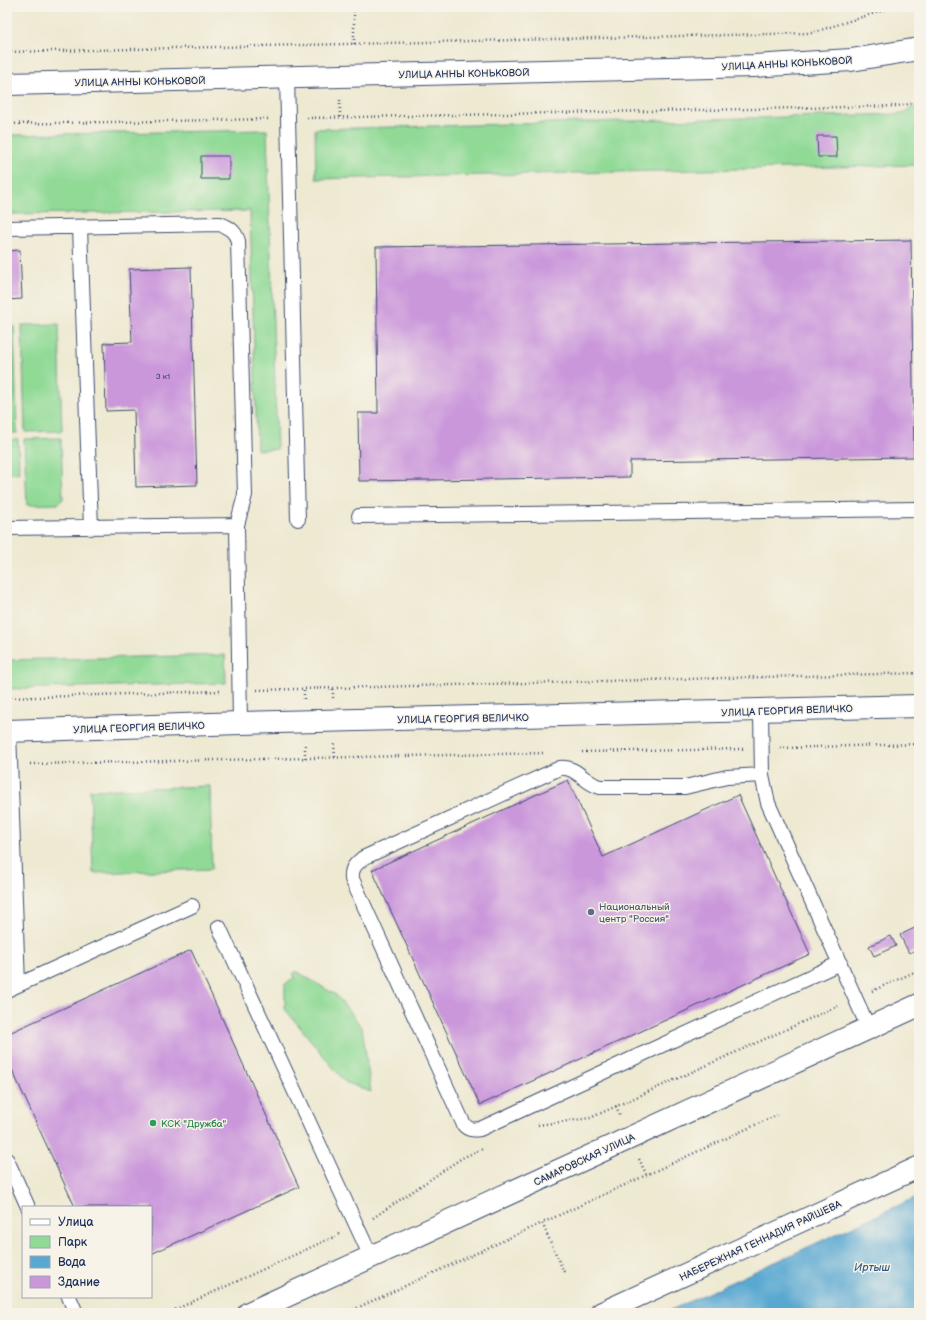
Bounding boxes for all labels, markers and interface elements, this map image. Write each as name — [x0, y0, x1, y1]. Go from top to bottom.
street label: УЛИЦА АННЫ КОНЬКОВОЙ — [721, 55, 853, 73]
street label: УЛИЦА АННЫ КОНЬКОВОЙ — [398, 67, 530, 81]
street label: УЛИЦА АННЫ КОНЬКОВОЙ — [74, 75, 206, 89]
house number: 3 к1 — [156, 372, 170, 381]
street label: УЛИЦА ГЕОРГИЯ ВЕЛИЧКО — [721, 703, 853, 719]
street label: УЛИЦА ГЕОРГИЯ ВЕЛИЧКО — [397, 712, 529, 726]
street label: УЛИЦА ГЕОРГИЯ ВЕЛИЧКО — [73, 720, 205, 736]
place label: Национальный центр "Россия" — [599, 901, 670, 925]
marker: Национальный центр "Россия" — [586, 907, 596, 917]
marker: КСК "Дружба" — [148, 1118, 158, 1128]
place label: КСК "Дружба" — [161, 1118, 227, 1130]
street label: САМАРОВСКАЯ УЛИЦА — [532, 1131, 638, 1189]
street label: НАБЕРЕЖНАЯ ГЕННАДИЯ РАЙШЕВА — [678, 1198, 844, 1284]
legend — [22, 1206, 152, 1298]
text: Улица — [58, 1215, 94, 1230]
text: Парк — [58, 1235, 88, 1250]
text: Вода — [58, 1255, 86, 1270]
water label: Иртыш — [854, 1261, 890, 1274]
text: Здание — [58, 1275, 100, 1290]

